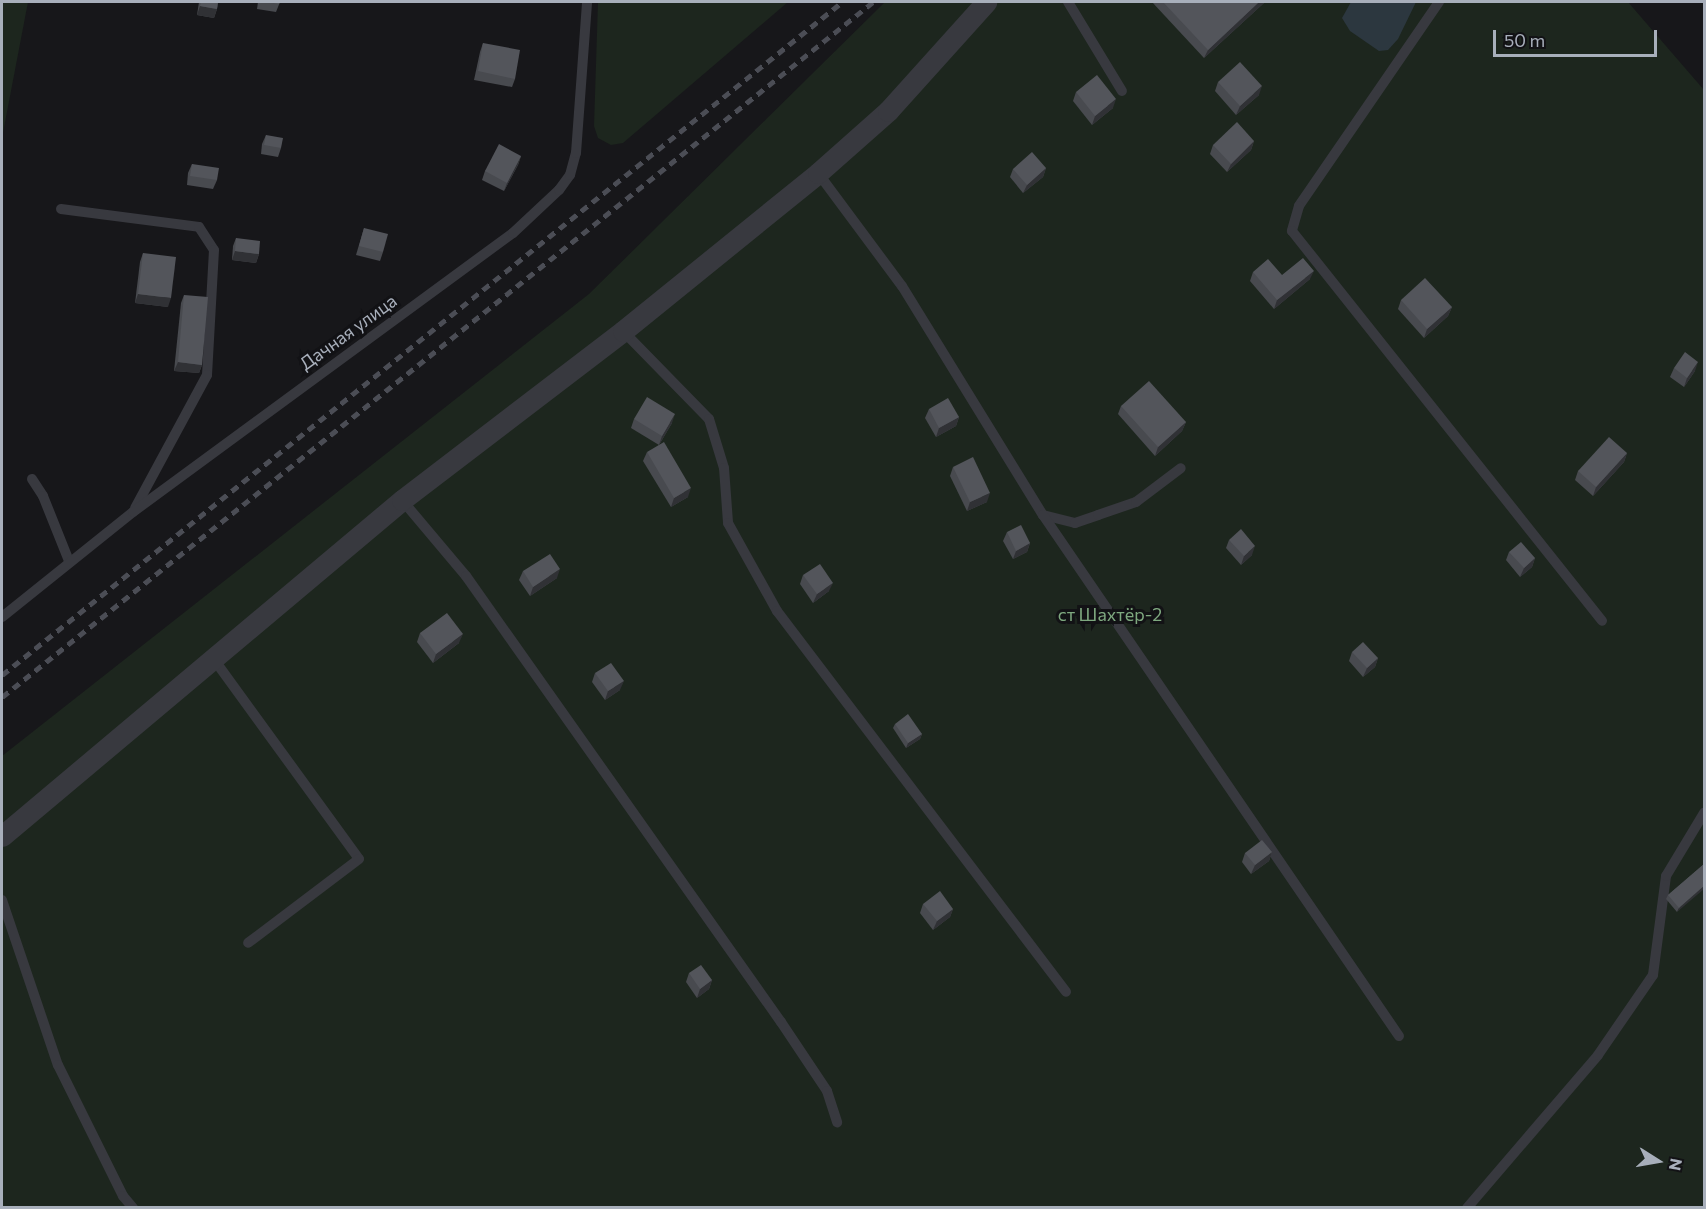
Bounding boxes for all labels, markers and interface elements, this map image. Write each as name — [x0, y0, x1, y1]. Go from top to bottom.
scale bar — [1496, 18, 1660, 56]
text: 50 m — [1504, 29, 1545, 51]
street label: Дачная улица — [295, 290, 401, 374]
park label: ст Шахтёр-2 — [1058, 603, 1162, 625]
north arrow — [1628, 1131, 1688, 1191]
text: N — [1666, 1157, 1687, 1172]

